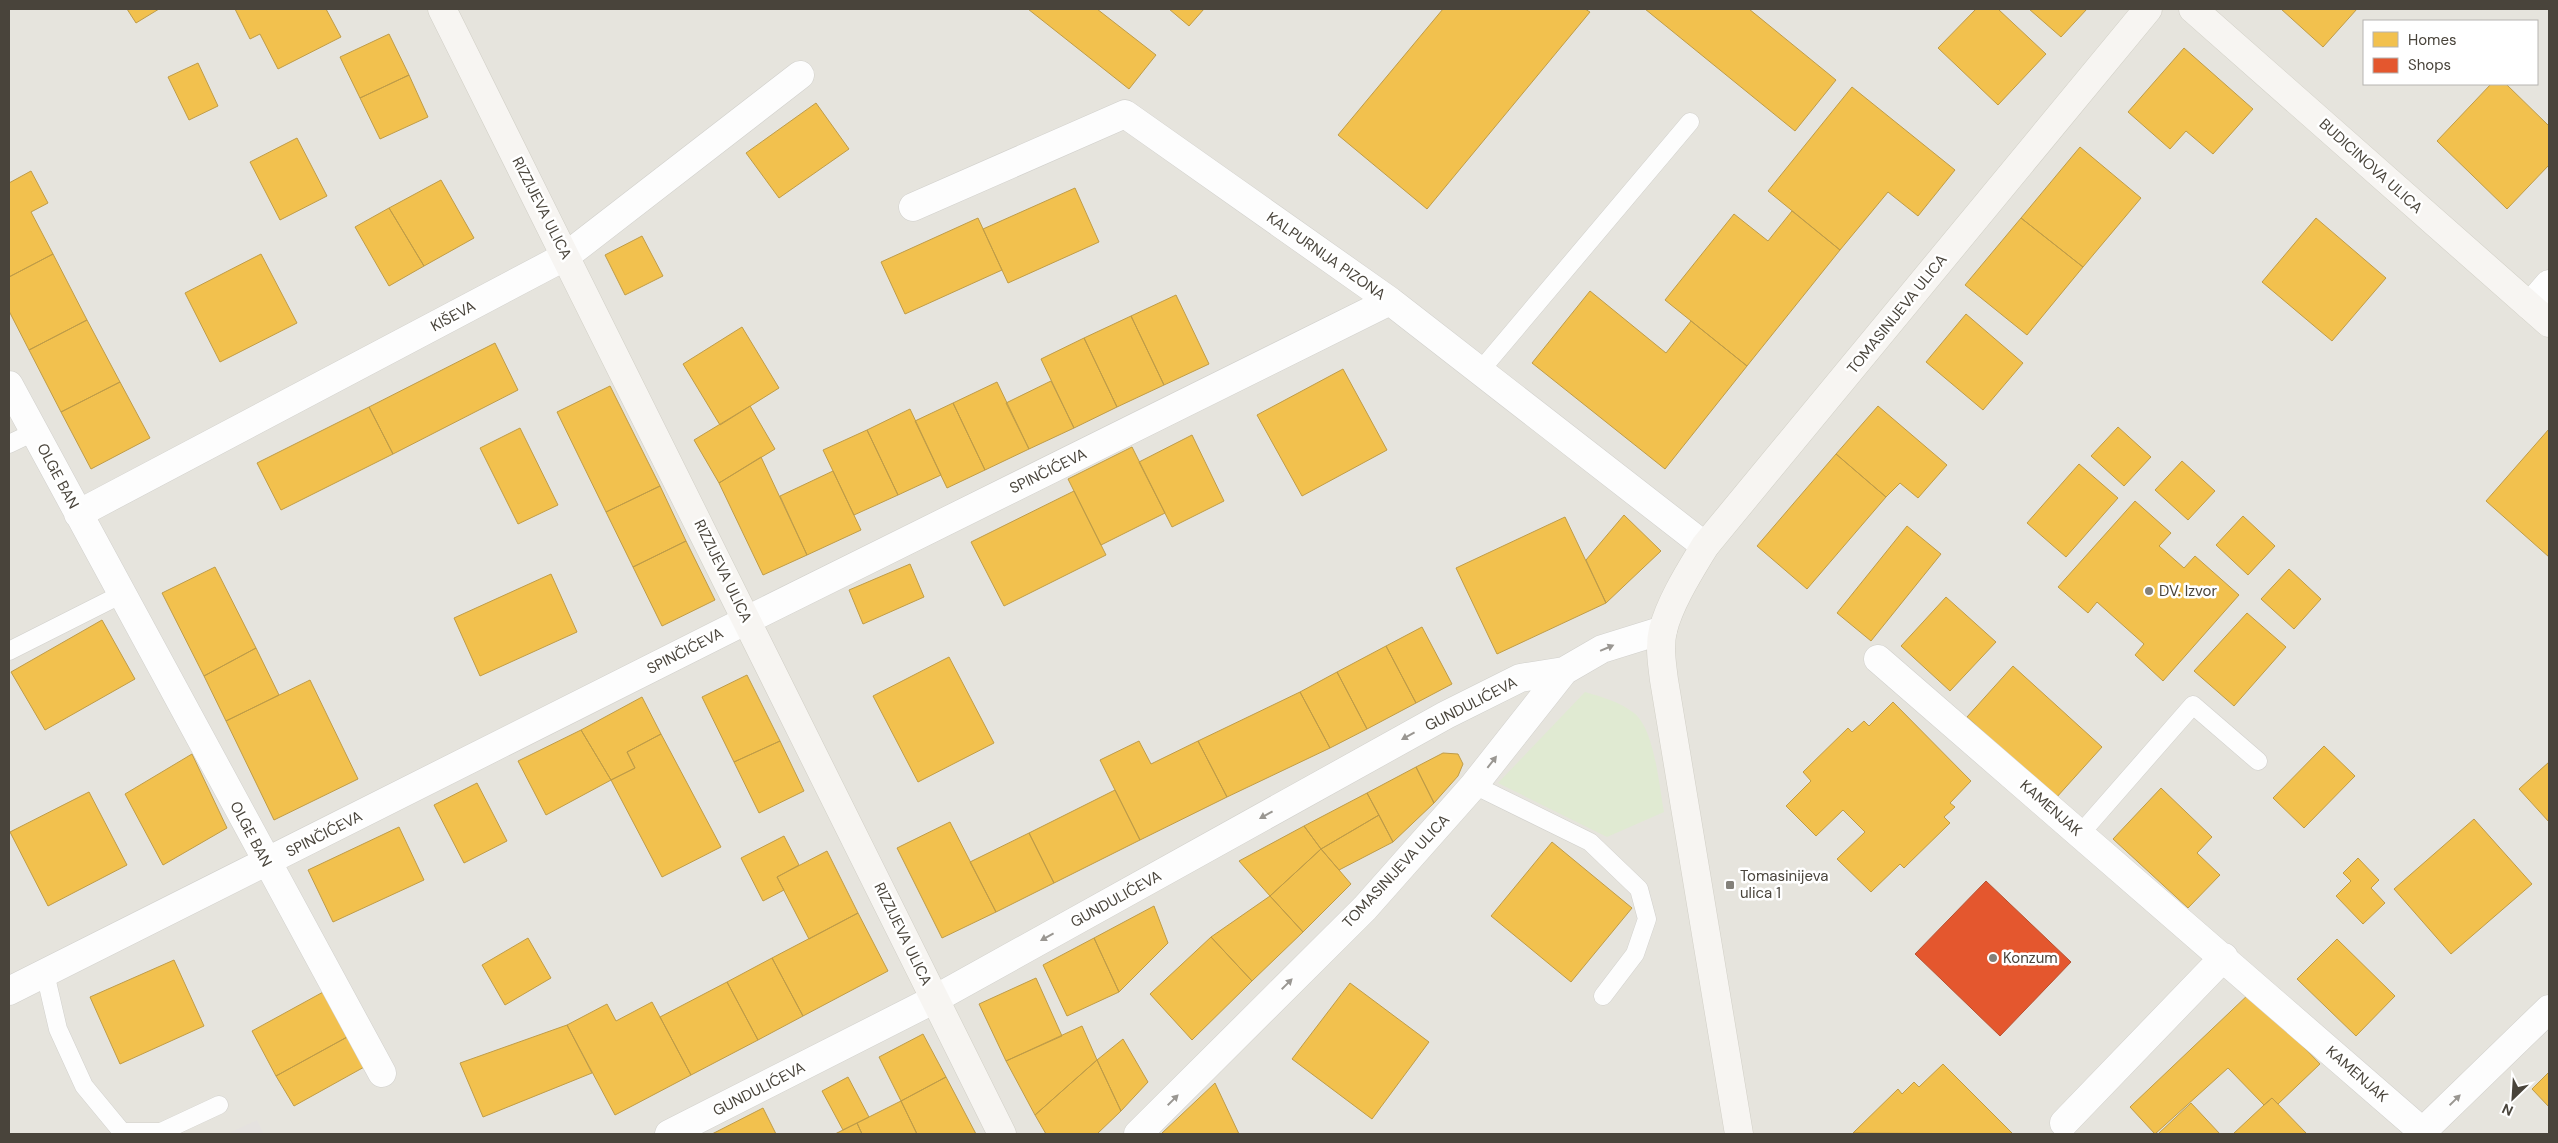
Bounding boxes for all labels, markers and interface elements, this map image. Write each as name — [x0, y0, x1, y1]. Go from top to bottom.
legend — [2363, 20, 2538, 85]
text: Homes — [2408, 30, 2457, 50]
text: Shops — [2408, 55, 2451, 75]
street label: BUDICINOVA ULICA — [2315, 114, 2427, 218]
street label: RIZZIJEVA ULICA — [508, 153, 576, 263]
street label: KALPURNIJA PIZONA — [1263, 207, 1389, 305]
street label: TOMASINIJEVA ULICA — [1843, 250, 1951, 378]
street label: KIŠEVA — [427, 296, 479, 336]
street label: OLGE BAN — [32, 440, 84, 512]
street label: SPINČIĆEVA — [1006, 444, 1090, 498]
street label: RIZZIJEVA ULICA — [689, 516, 757, 626]
place label: DV. Izvor — [2159, 581, 2218, 601]
marker: DV. Izvor — [2143, 585, 2155, 597]
street label: SPINČIĆEVA — [643, 623, 727, 679]
one-way arrow — [1600, 643, 1614, 651]
street label: GUNDULIĆEVA — [1422, 672, 1521, 736]
one-way arrow — [1401, 732, 1414, 741]
one-way arrow — [1487, 756, 1498, 769]
street label: KAMENJAK — [2016, 776, 2086, 841]
street label: OLGE BAN — [225, 798, 277, 870]
street label: SPINČIĆEVA — [282, 806, 366, 862]
street label: TOMASINIJEVA ULICA — [1338, 810, 1454, 932]
one-way arrow — [1259, 811, 1272, 820]
street label: GUNDULIĆEVA — [1067, 866, 1165, 932]
place label: Tomasinijeva ulica 1 — [1740, 866, 1828, 903]
street label: RIZZIJEVA ULICA — [869, 879, 937, 989]
marker: Tomasinijeva ulica 1 — [1724, 879, 1736, 891]
one-way arrow — [1040, 933, 1054, 941]
place label: Konzum — [2003, 948, 2058, 968]
marker: Konzum — [1987, 952, 1999, 964]
one-way arrow — [1281, 978, 1293, 990]
street label: KAMENJAK — [2322, 1042, 2392, 1107]
street label: GUNDULIĆEVA — [710, 1057, 809, 1121]
north arrow — [2488, 1073, 2538, 1123]
one-way arrow — [1166, 1094, 1178, 1106]
one-way arrow — [2449, 1094, 2461, 1106]
text: N — [2499, 1099, 2516, 1120]

